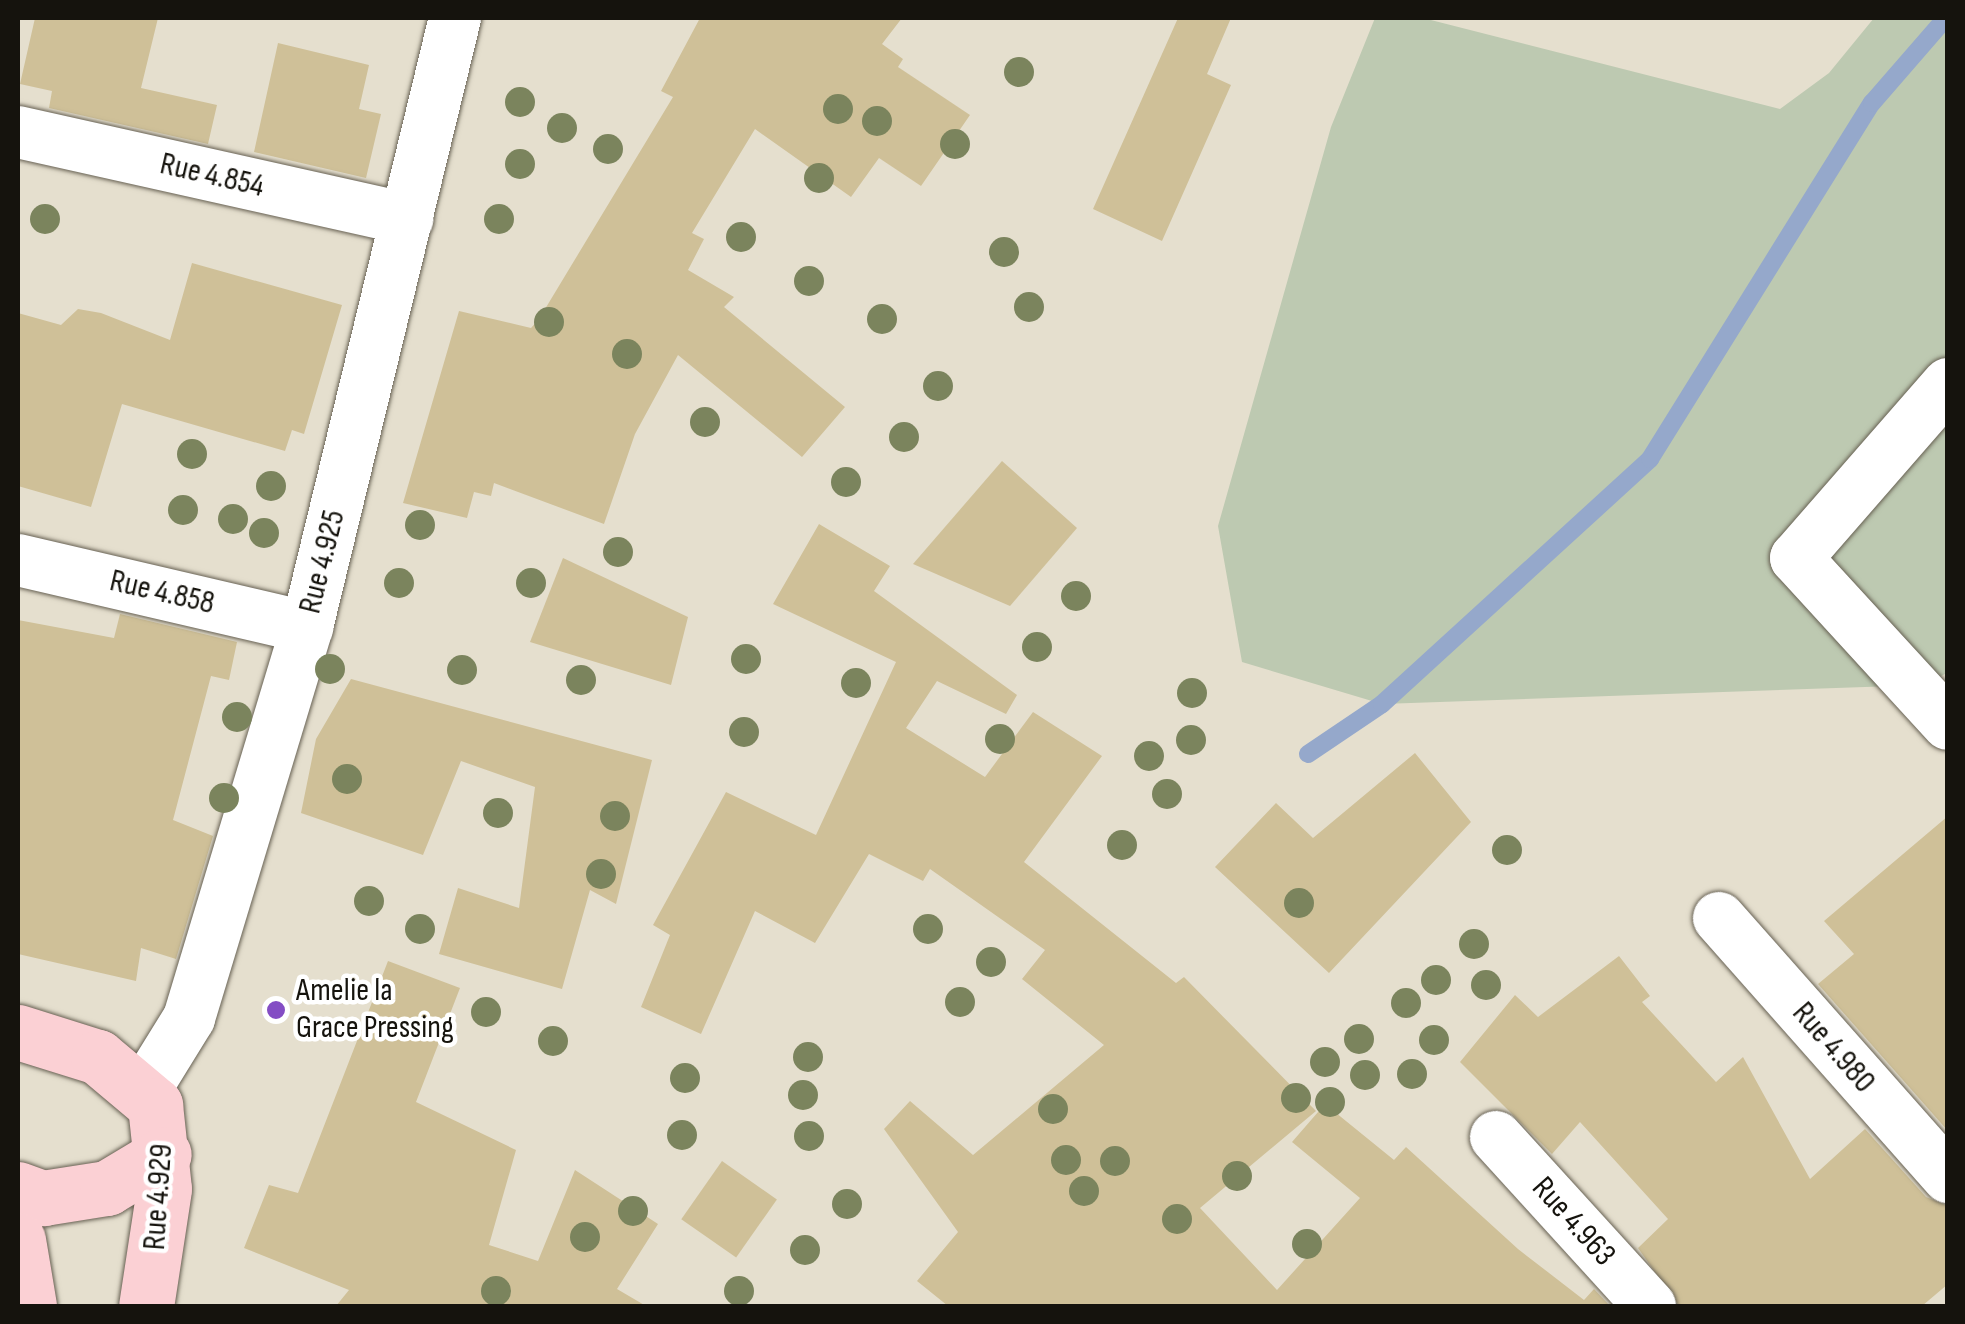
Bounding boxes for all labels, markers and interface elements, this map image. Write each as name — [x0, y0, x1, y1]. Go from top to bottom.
street label: Rue 4.854 — [156, 145, 268, 207]
street label: Rue 4.925 — [292, 506, 354, 618]
street label: Rue 4.858 — [106, 562, 218, 624]
place label: Amelie la Grace Pressing — [296, 973, 454, 1048]
street label: Rue 4.980 — [1783, 995, 1883, 1101]
marker: Amelie la Grace Pressing — [265, 999, 287, 1021]
street label: Rue 4.929 — [136, 1143, 182, 1251]
street label: Rue 4.963 — [1523, 1170, 1623, 1274]

